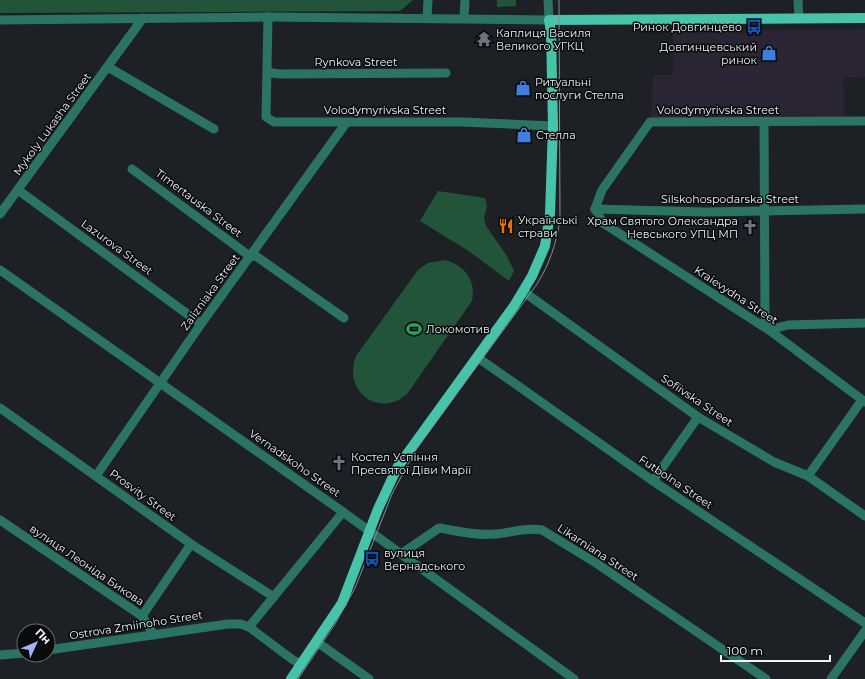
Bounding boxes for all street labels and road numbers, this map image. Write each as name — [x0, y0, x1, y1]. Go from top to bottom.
street label: Rynkova Street — [315, 55, 398, 69]
street label: Mykoly Lukasha Street — [10, 69, 94, 178]
street label: Volodymyrivska Street — [324, 103, 447, 117]
street label: Volodymyrivska Street — [657, 103, 780, 117]
street label: Timertauska Street — [153, 166, 245, 240]
street label: Silskohospodarska Street — [661, 192, 800, 206]
street label: Lazurova Street — [78, 216, 156, 278]
street label: Zalizniaka Street — [178, 251, 243, 333]
street label: Kraievydna Street — [692, 263, 781, 328]
street label: Sofiivska Street — [658, 371, 736, 429]
street label: Vernadskoho Street — [247, 426, 344, 500]
street label: Futbolna Street — [636, 452, 716, 512]
street label: Prosvity Street — [107, 466, 180, 524]
street label: вулиця Леоніда Бикова — [27, 521, 147, 609]
street label: Likarniana Street — [555, 521, 642, 584]
street label: Ostrova Zmiinoho Street — [68, 607, 204, 642]

